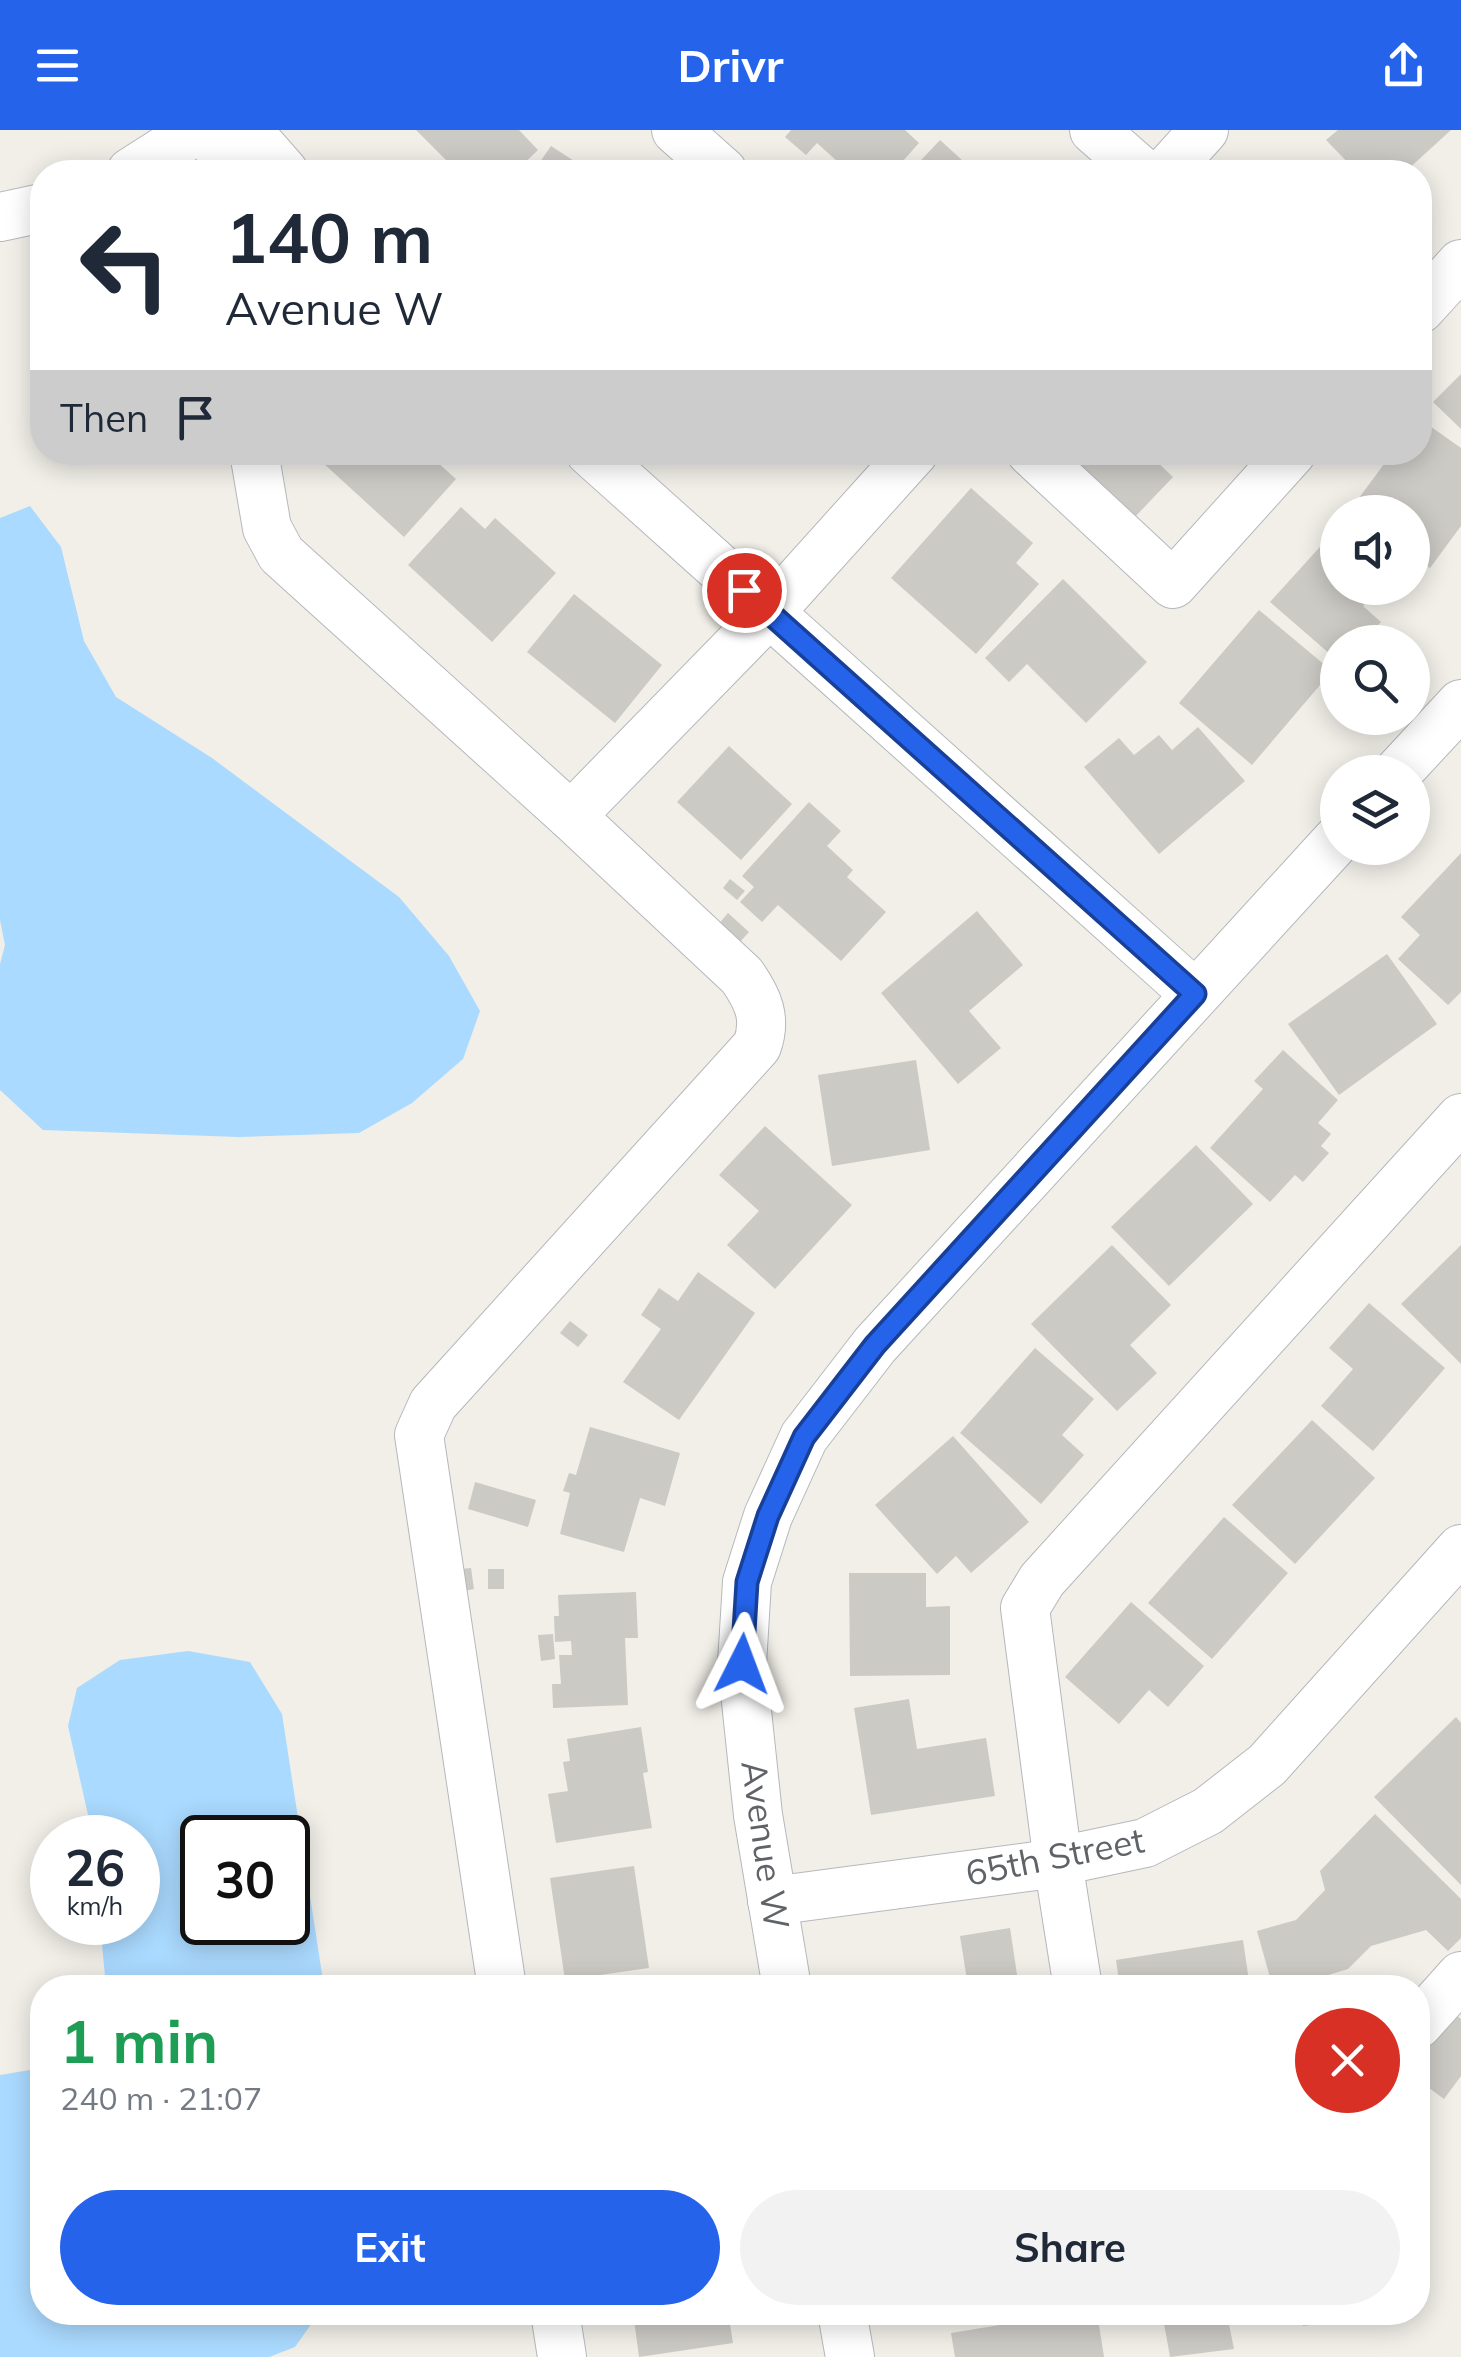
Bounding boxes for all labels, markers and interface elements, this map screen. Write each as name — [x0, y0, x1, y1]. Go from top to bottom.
text: Drivr — [678, 37, 783, 93]
icon: menu — [30, 38, 85, 93]
icon: share — [1376, 38, 1431, 93]
text: 140 m — [225, 193, 433, 281]
icon: left — [60, 200, 190, 330]
text: Avenue W — [225, 280, 444, 336]
icon: arrive — [168, 390, 223, 445]
text: Then — [60, 394, 148, 442]
map controls — [1320, 495, 1430, 865]
button: sound — [1320, 495, 1430, 605]
pin — [702, 548, 787, 633]
icon: arrive — [717, 563, 772, 618]
button: search — [1320, 625, 1430, 735]
button: layers — [1320, 755, 1430, 865]
position arrow — [690, 1612, 794, 1716]
street label: Avenue W — [732, 1758, 800, 1932]
speed limit sign: 30 — [180, 1815, 310, 1945]
street label: 65th Street — [962, 1817, 1148, 1895]
text: 26 — [65, 1836, 125, 1899]
text: km/h — [67, 1890, 123, 1921]
text: 1 min — [60, 2003, 218, 2078]
button: close — [1295, 2008, 1400, 2113]
text: 240 m · 21:07 — [60, 2078, 262, 2118]
button: Exit — [60, 2190, 720, 2305]
button: Share — [740, 2190, 1400, 2305]

